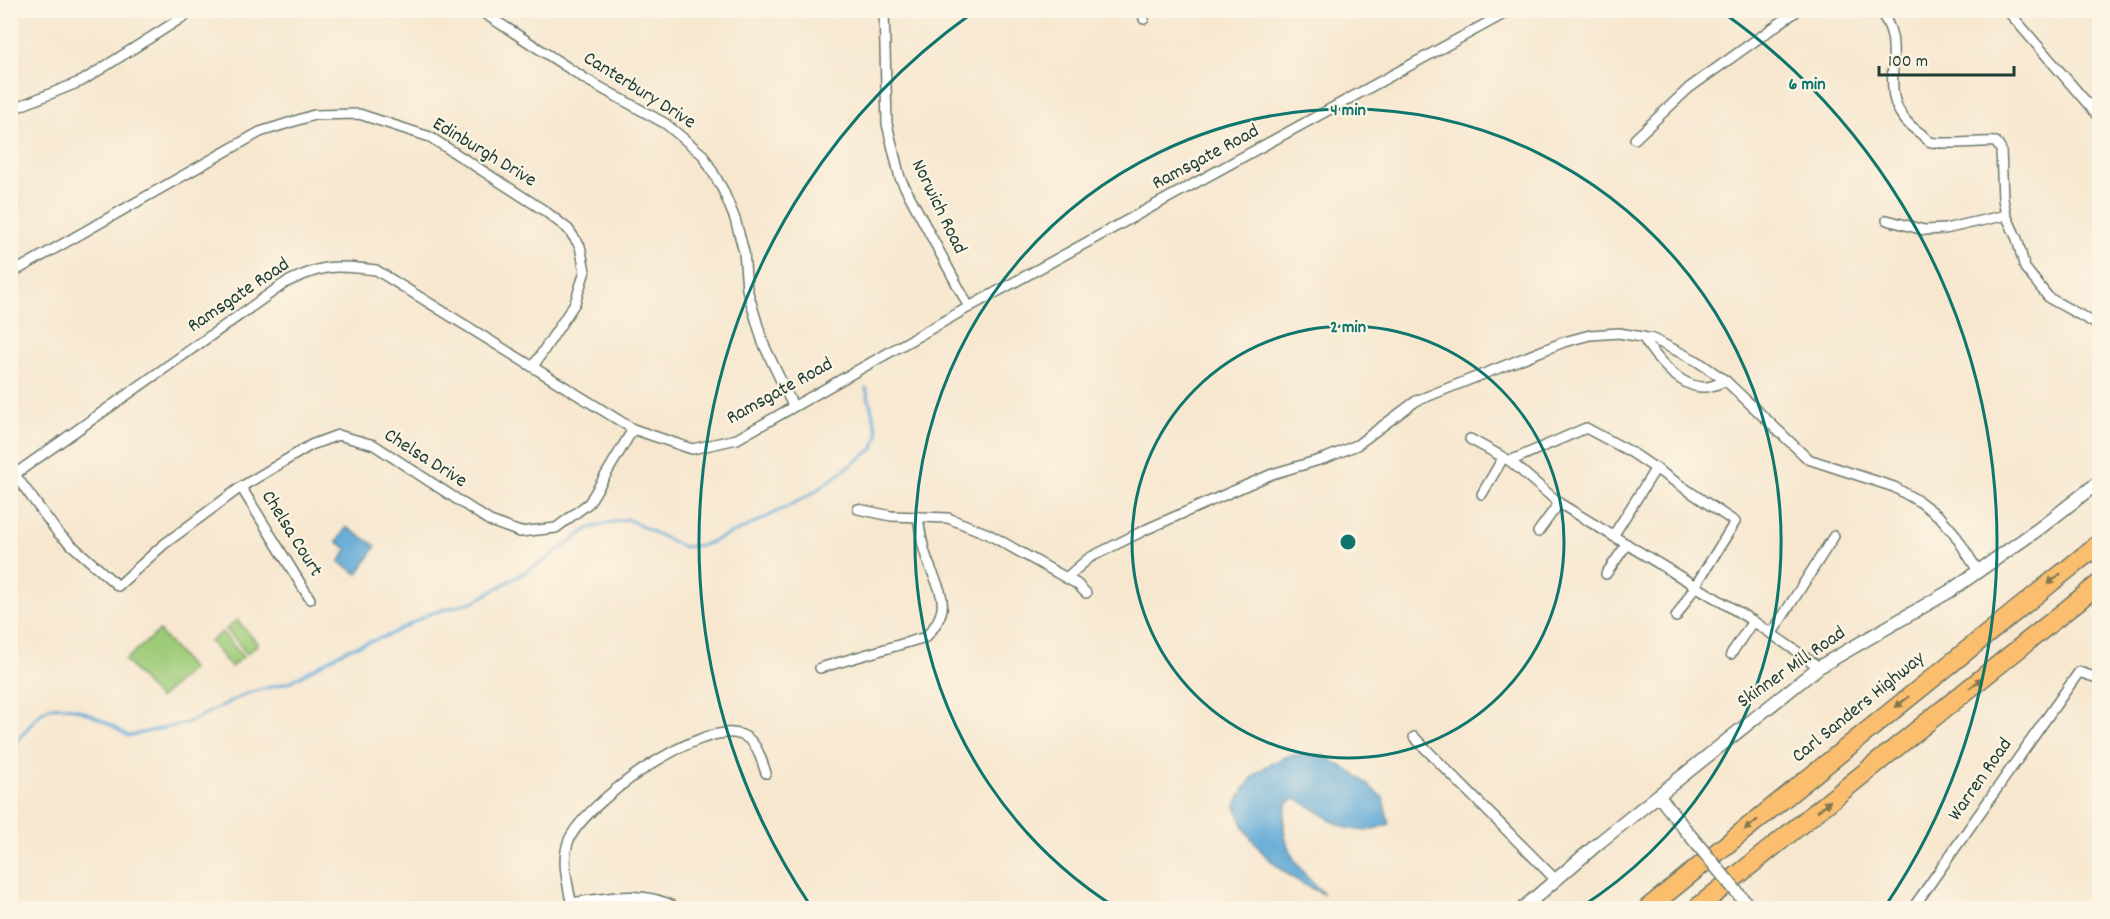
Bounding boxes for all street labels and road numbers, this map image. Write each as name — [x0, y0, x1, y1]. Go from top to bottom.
street label: Canterbury Drive — [577, 45, 701, 137]
street label: Edinburgh Drive — [427, 111, 542, 195]
street label: Ramsgate Road — [1148, 118, 1264, 198]
street label: Norwich Road — [903, 155, 973, 259]
street label: Ramsgate Road — [182, 252, 296, 340]
street label: Ramsgate Road — [722, 351, 838, 433]
street label: Chelsa Drive — [378, 422, 472, 496]
street label: Chelsa Court — [253, 485, 329, 583]
street label: Skinner Mill Road — [1732, 620, 1852, 716]
street label: Carl Sanders Highway — [1786, 645, 1932, 771]
street label: Warren Road — [1942, 733, 2020, 827]

